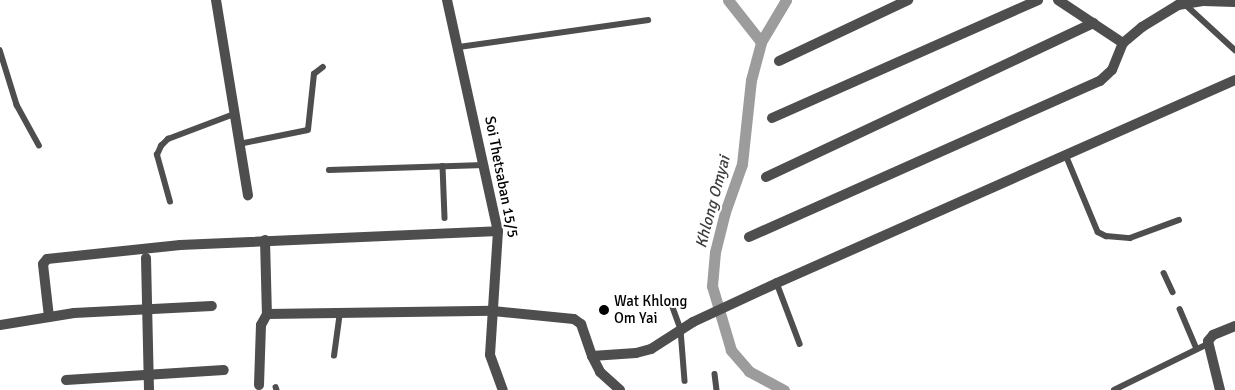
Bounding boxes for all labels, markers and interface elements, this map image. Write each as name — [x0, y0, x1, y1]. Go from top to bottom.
street label: Soi Thetsaban 15/5 — [480, 115, 522, 239]
water label: Khlong Omyai — [691, 154, 735, 250]
place label: Wat Khlong Om Yai — [614, 292, 687, 327]
marker: Wat Khlong Om Yai — [598, 304, 610, 316]

